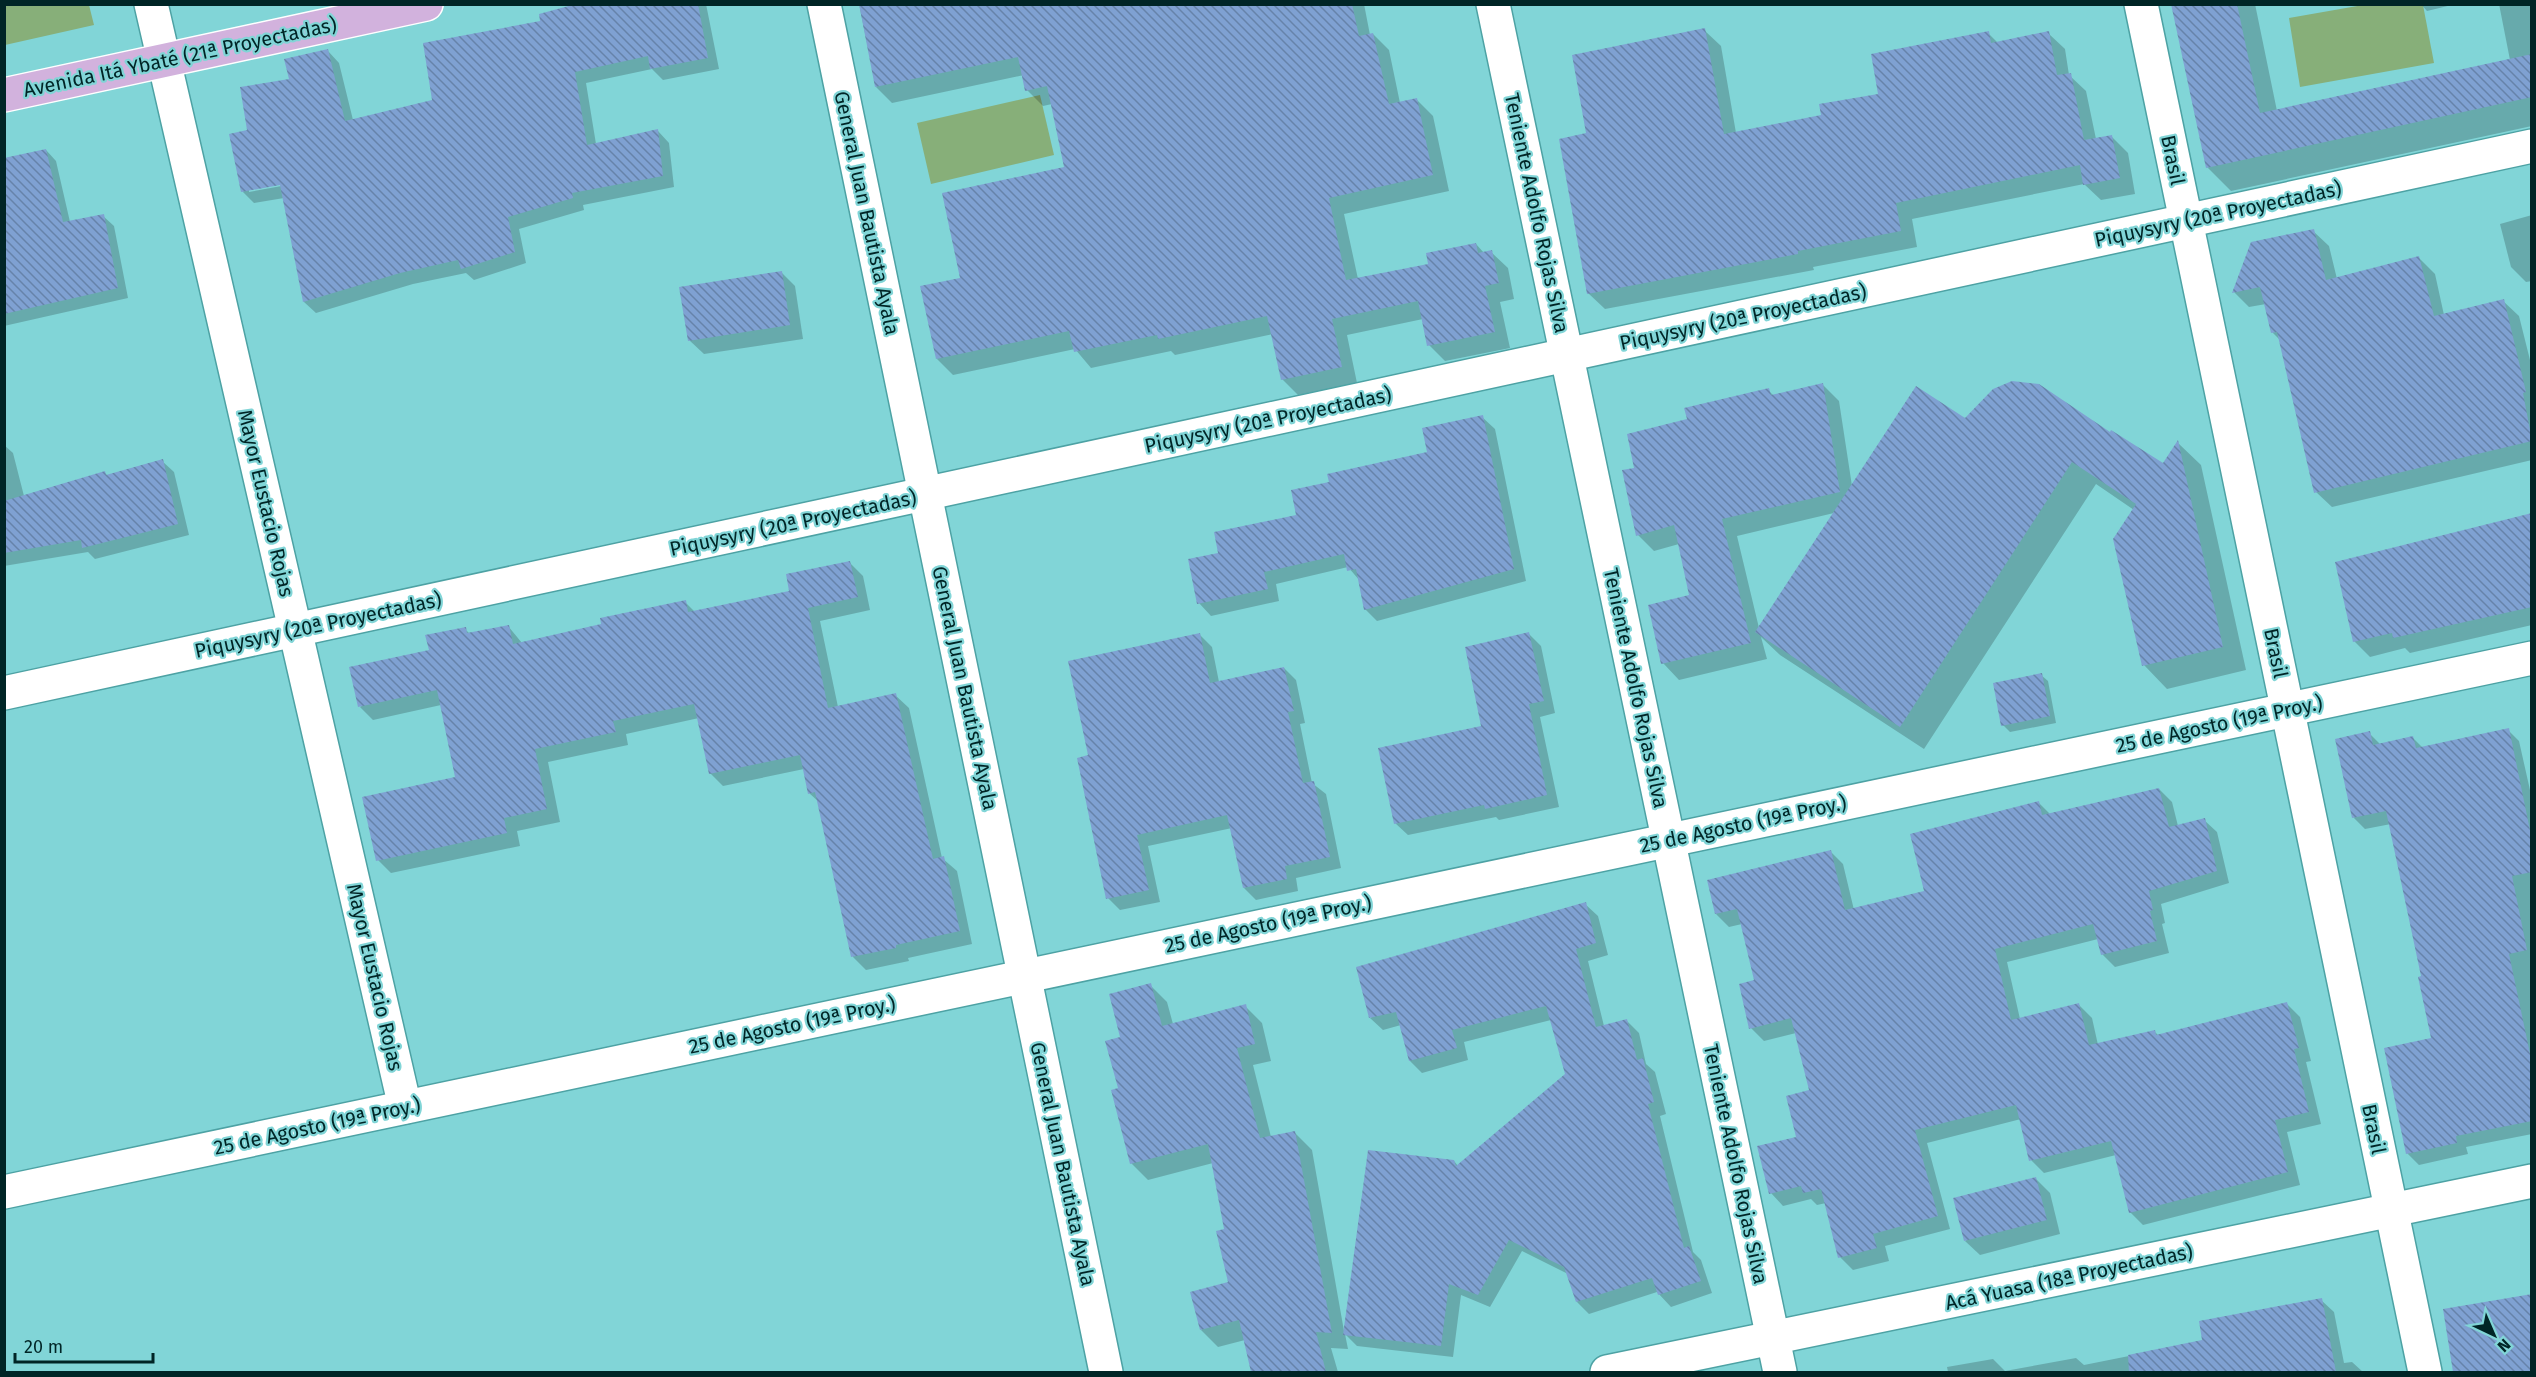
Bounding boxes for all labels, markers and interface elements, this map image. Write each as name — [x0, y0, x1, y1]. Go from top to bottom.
street label: Avenida Itá Ybaté (21ª Proyectadas) — [21, 12, 339, 102]
street label: General Juan Bautista Ayala — [829, 89, 905, 337]
street label: Teniente Adolfo Rojas Silva — [1500, 91, 1574, 335]
street label: Brasil — [2156, 133, 2190, 187]
street label: Piquysyry (20ª Proyectadas) — [2092, 176, 2344, 252]
street label: Piquysyry (20ª Proyectadas) — [1617, 279, 1869, 355]
street label: Piquysyry (20ª Proyectadas) — [1142, 382, 1394, 458]
street label: Mayor Eustacio Rojas — [233, 407, 299, 599]
street label: Piquysyry (20ª Proyectadas) — [667, 485, 919, 561]
street label: General Juan Bautista Ayala — [927, 564, 1003, 812]
street label: Teniente Adolfo Rojas Silva — [1599, 566, 1673, 810]
street label: Piquysyry (20ª Proyectadas) — [192, 587, 444, 663]
street label: Brasil — [2259, 626, 2293, 680]
street label: 25 de Agosto (19ª Proy.) — [2113, 690, 2325, 758]
street label: 25 de Agosto (19ª Proy.) — [1637, 790, 1849, 858]
street label: Mayor Eustacio Rojas — [342, 881, 408, 1073]
street label: 25 de Agosto (19ª Proy.) — [1162, 890, 1374, 958]
street label: 25 de Agosto (19ª Proy.) — [686, 991, 898, 1059]
street label: General Juan Bautista Ayala — [1025, 1040, 1101, 1288]
street label: Teniente Adolfo Rojas Silva — [1699, 1042, 1773, 1286]
street label: 25 de Agosto (19ª Proy.) — [211, 1092, 423, 1160]
street label: Brasil — [2357, 1102, 2391, 1156]
street label: Acá Yuasa (18ª Proyectadas) — [1943, 1239, 2195, 1315]
north arrow — [2464, 1305, 2524, 1365]
scale bar — [15, 1326, 153, 1364]
text: N — [2494, 1335, 2514, 1356]
text: 20 m — [24, 1336, 63, 1358]

